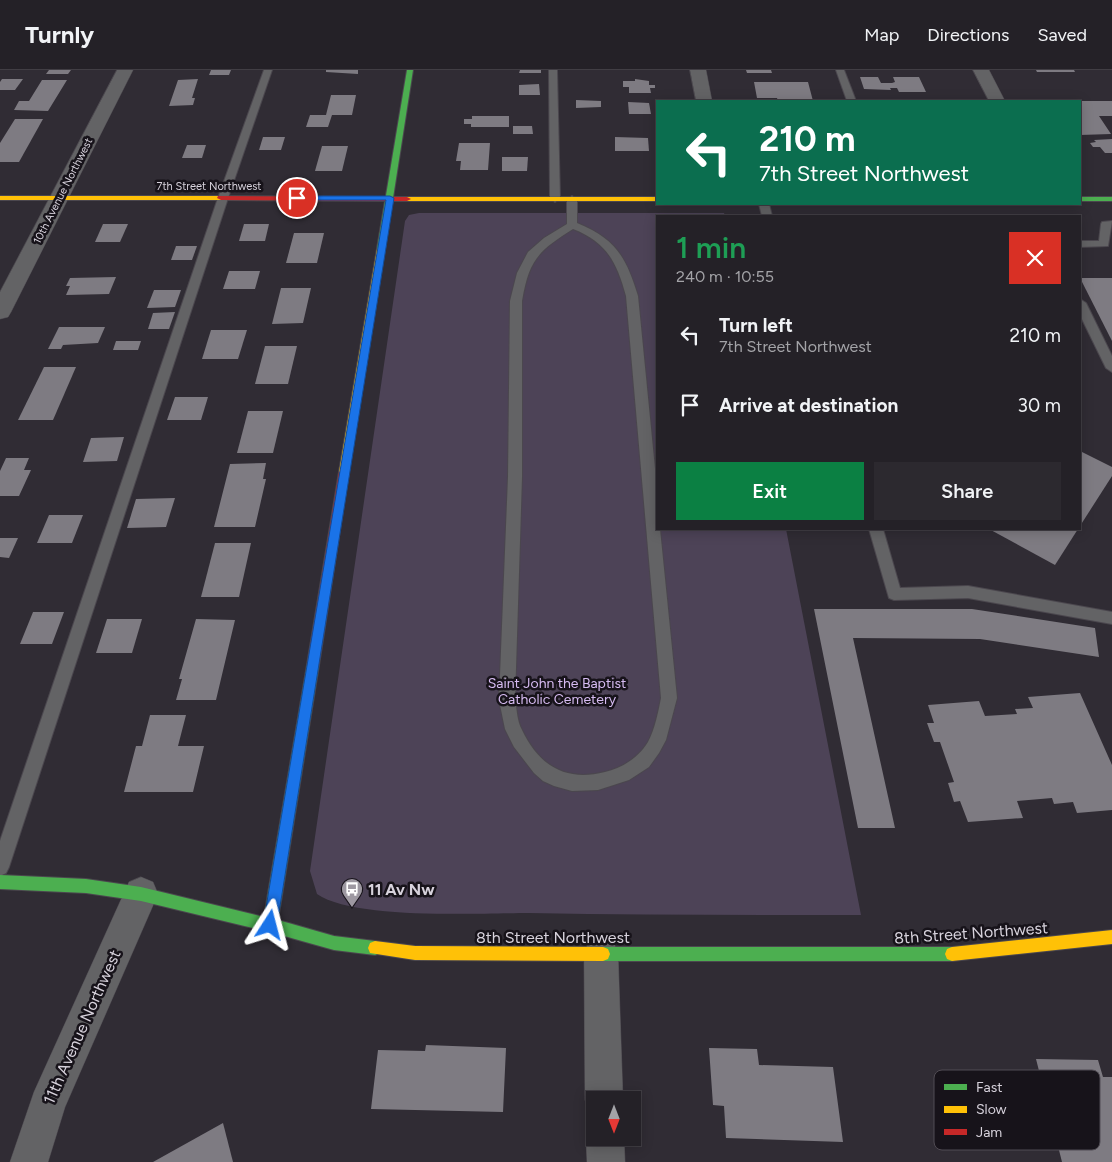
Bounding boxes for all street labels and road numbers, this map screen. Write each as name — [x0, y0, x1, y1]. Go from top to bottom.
street label: 10th Avenue Northwest — [31, 136, 95, 246]
street label: 7th Street Northwest — [156, 180, 262, 193]
street label: 8th Street Northwest — [894, 918, 1048, 948]
street label: 8th Street Northwest — [476, 928, 630, 947]
street label: 11th Avenue Northwest — [39, 947, 125, 1107]

